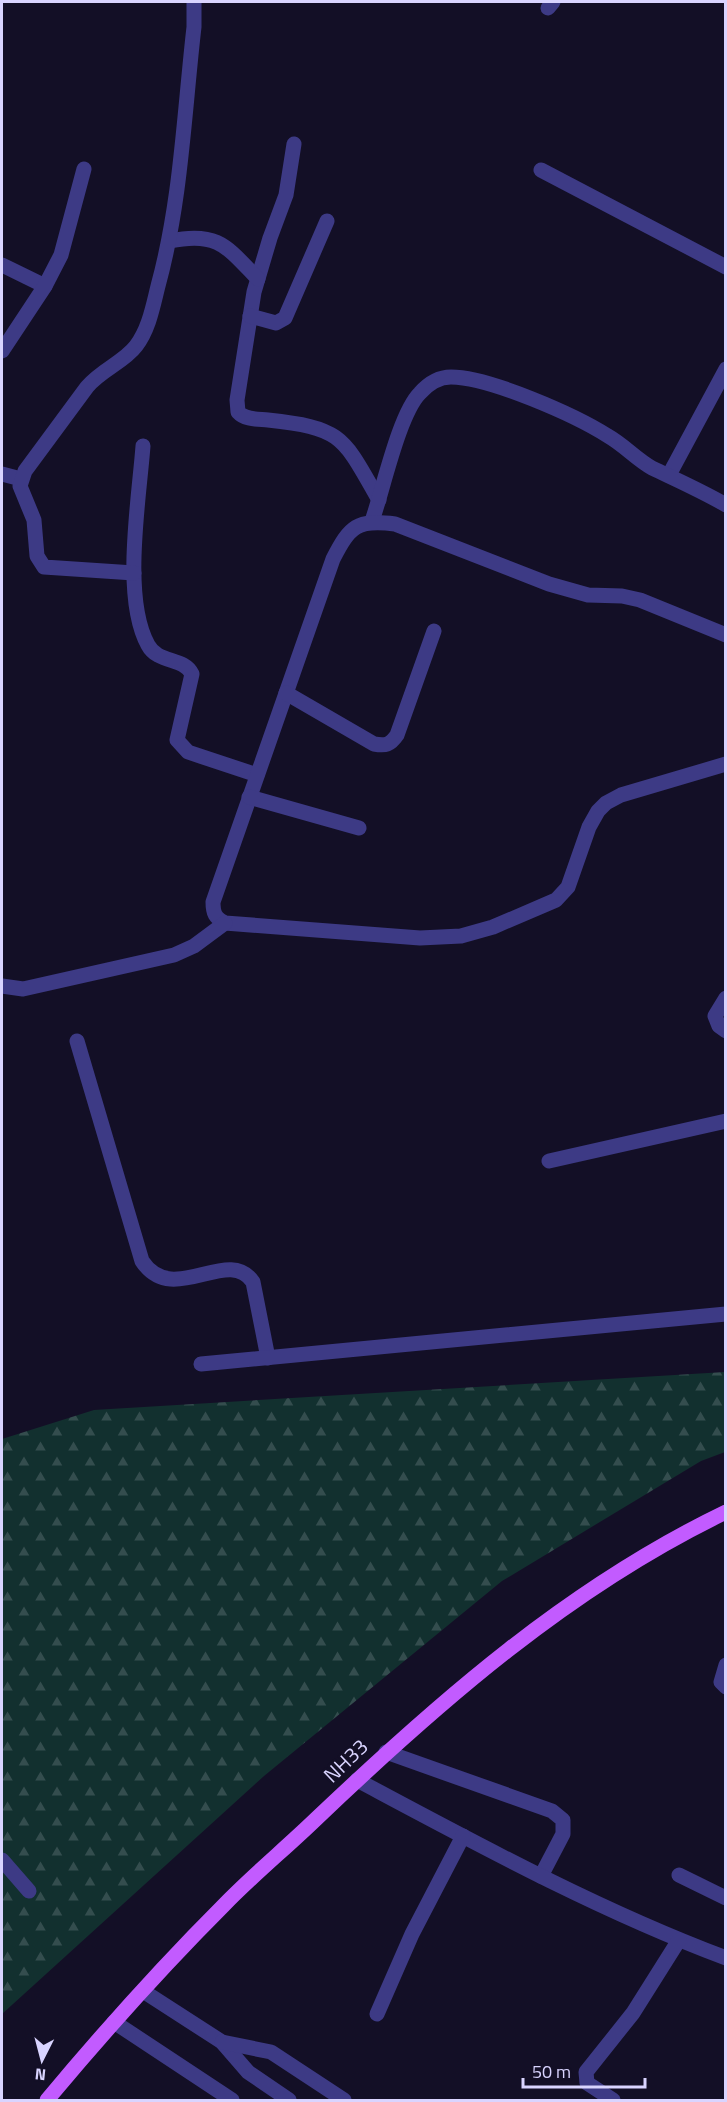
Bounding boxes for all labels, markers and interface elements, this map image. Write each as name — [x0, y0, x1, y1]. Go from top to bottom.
street label: NH33 — [316, 1731, 375, 1790]
north arrow — [12, 2030, 72, 2090]
scale bar — [523, 2051, 644, 2089]
text: 50 m — [532, 2058, 571, 2085]
text: N — [34, 2062, 47, 2087]

